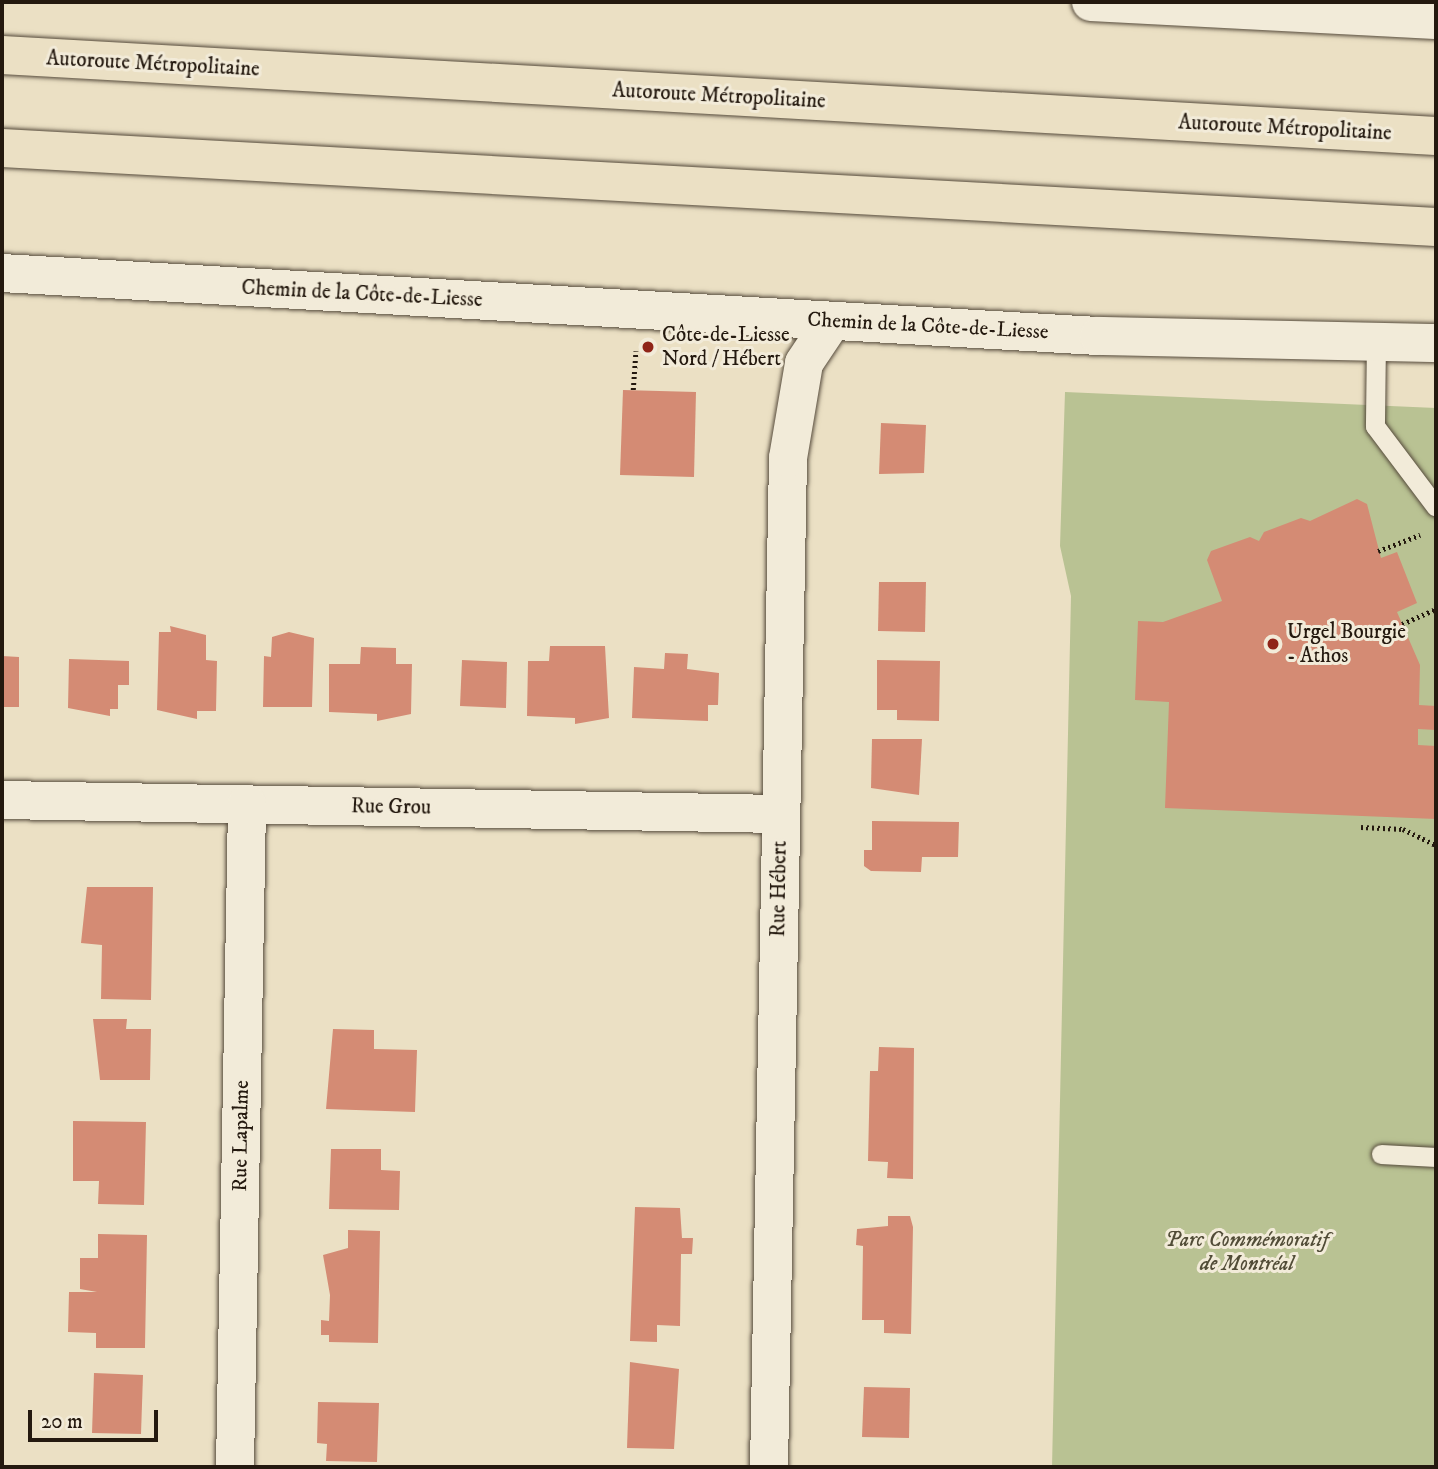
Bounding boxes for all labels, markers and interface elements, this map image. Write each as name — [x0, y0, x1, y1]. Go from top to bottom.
street label: Autoroute Métropolitaine — [46, 46, 260, 82]
street label: Autoroute Métropolitaine — [612, 78, 826, 114]
street label: Autoroute Métropolitaine — [1178, 110, 1392, 146]
street label: Chemin de la Côte-de-Liesse — [241, 275, 483, 313]
street label: Chemin de la Côte-de-Liesse — [807, 307, 1049, 345]
place label: Côte-de-Liesse Nord / Hébert — [662, 322, 790, 372]
marker: Côte-de-Liesse Nord / Hébert — [640, 339, 656, 355]
place label: Urgel Bourgie - Athos — [1287, 619, 1406, 669]
marker: Urgel Bourgie - Athos — [1265, 636, 1281, 652]
street label: Rue Grou — [351, 794, 431, 820]
street label: Rue Hébert — [766, 841, 792, 937]
street label: Rue Lapalme — [227, 1080, 255, 1192]
park label: Parc Commémoratif de Montréal — [1165, 1227, 1329, 1277]
scale bar — [32, 1396, 161, 1440]
text: 20 m — [41, 1409, 83, 1435]

